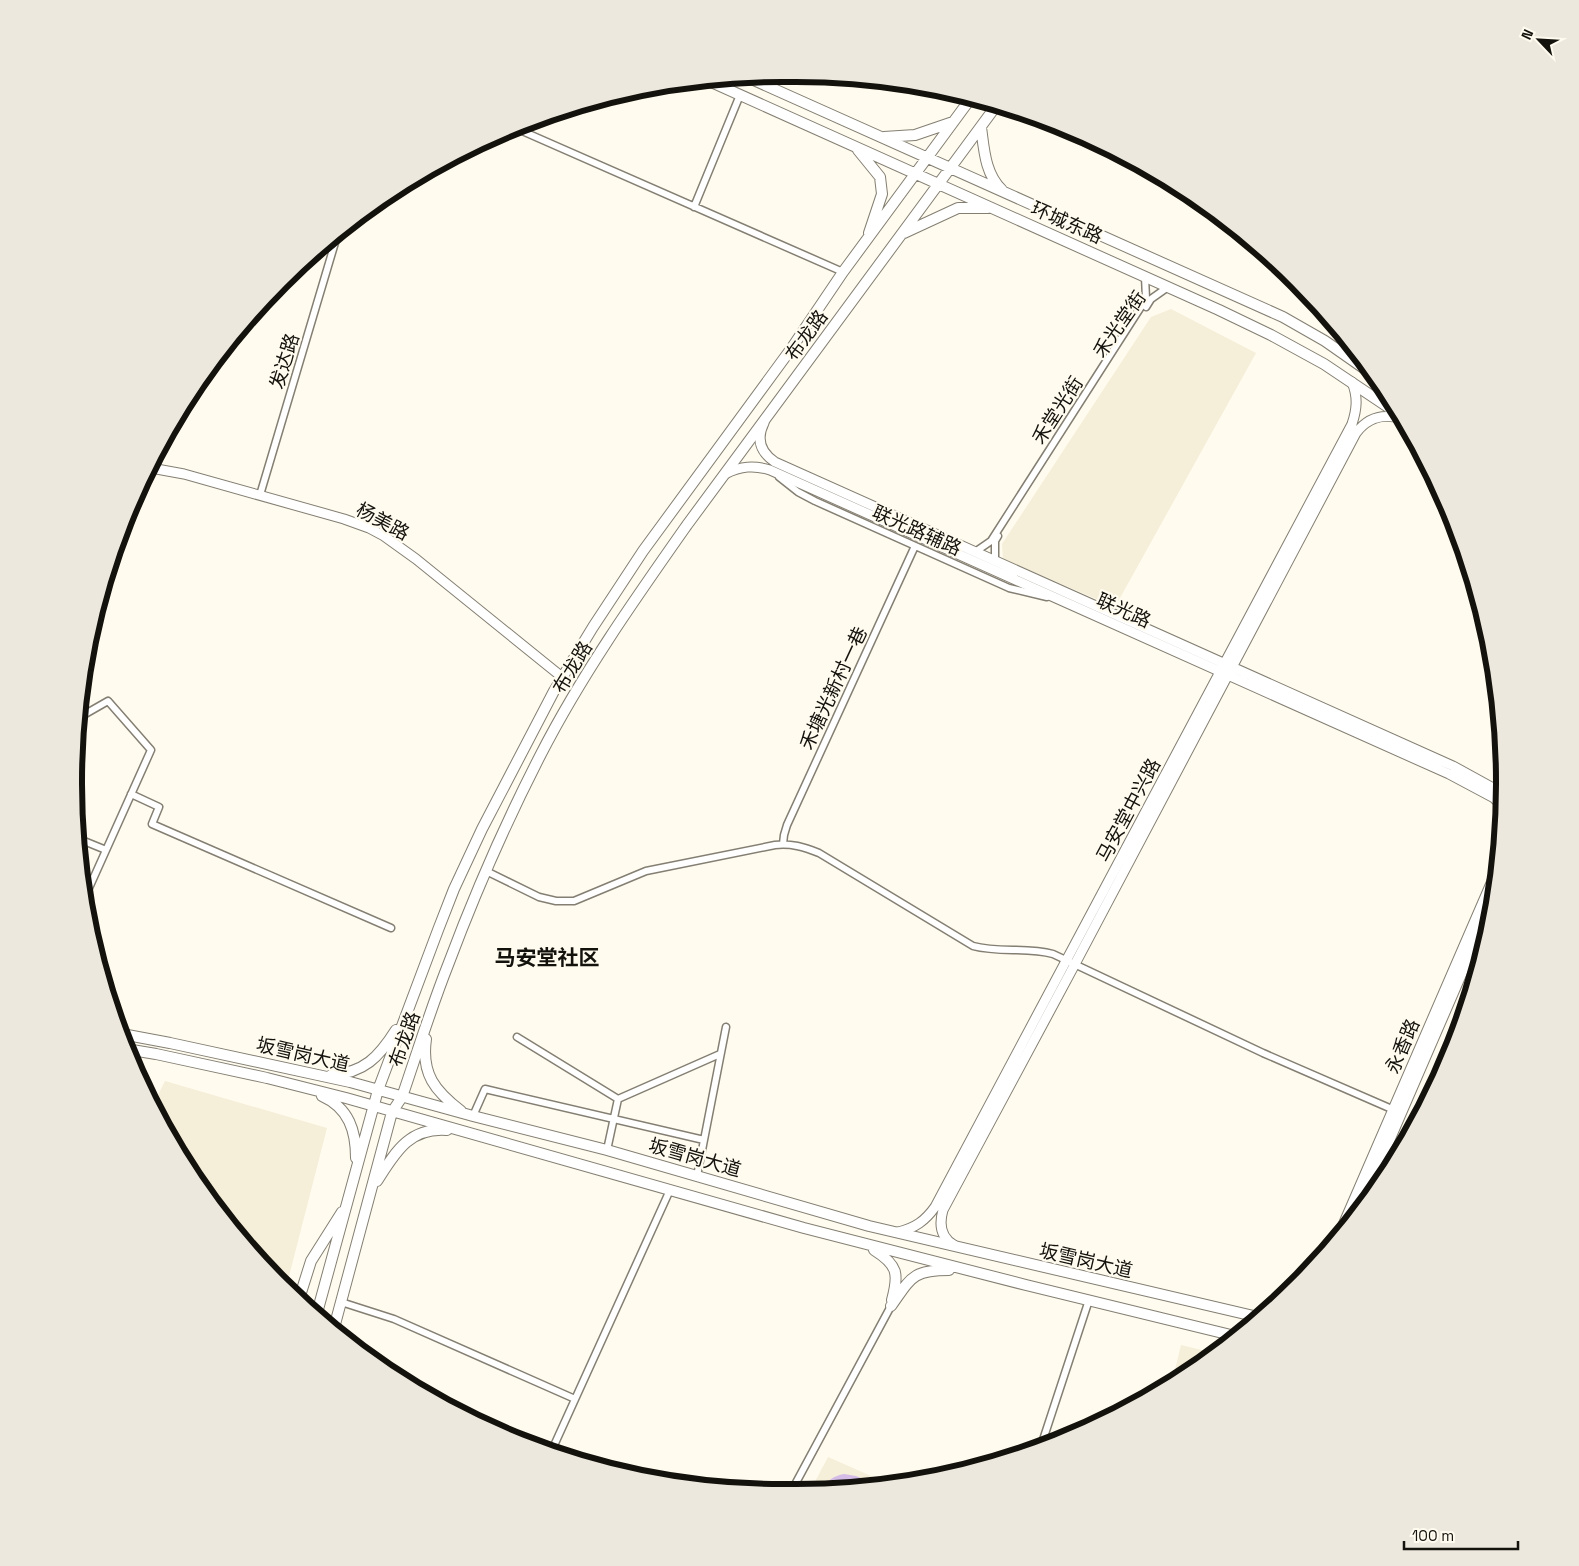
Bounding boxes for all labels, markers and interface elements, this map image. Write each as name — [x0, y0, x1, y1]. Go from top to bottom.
north arrow — [1514, 15, 1564, 65]
text: N — [1517, 26, 1537, 43]
street label: 环城东路 — [1027, 196, 1107, 249]
street label: 禾光堂街 — [1087, 286, 1151, 363]
street label: 布龙路 — [780, 305, 833, 366]
street label: 发达路 — [264, 330, 305, 392]
street label: 禾堂光街 — [1026, 372, 1089, 449]
street label: 杨美路 — [352, 497, 414, 546]
street label: 联光路辅路 — [868, 500, 965, 561]
street label: 联光路 — [1093, 587, 1155, 633]
street label: 禾塘光新村一巷 — [794, 623, 873, 754]
street label: 布龙路 — [547, 636, 598, 698]
street label: 马安堂中兴路 — [1091, 754, 1166, 866]
district label: 马安堂社区 — [495, 944, 600, 971]
street label: 布龙路 — [383, 1008, 426, 1070]
street label: 永香路 — [1380, 1015, 1425, 1077]
street label: 坂雪岗大道 — [254, 1032, 352, 1077]
street label: 坂雪岗大道 — [646, 1132, 744, 1183]
street label: 坂雪岗大道 — [1037, 1238, 1135, 1283]
scale bar — [1404, 1518, 1518, 1550]
text: 100 m — [1412, 1526, 1454, 1545]

